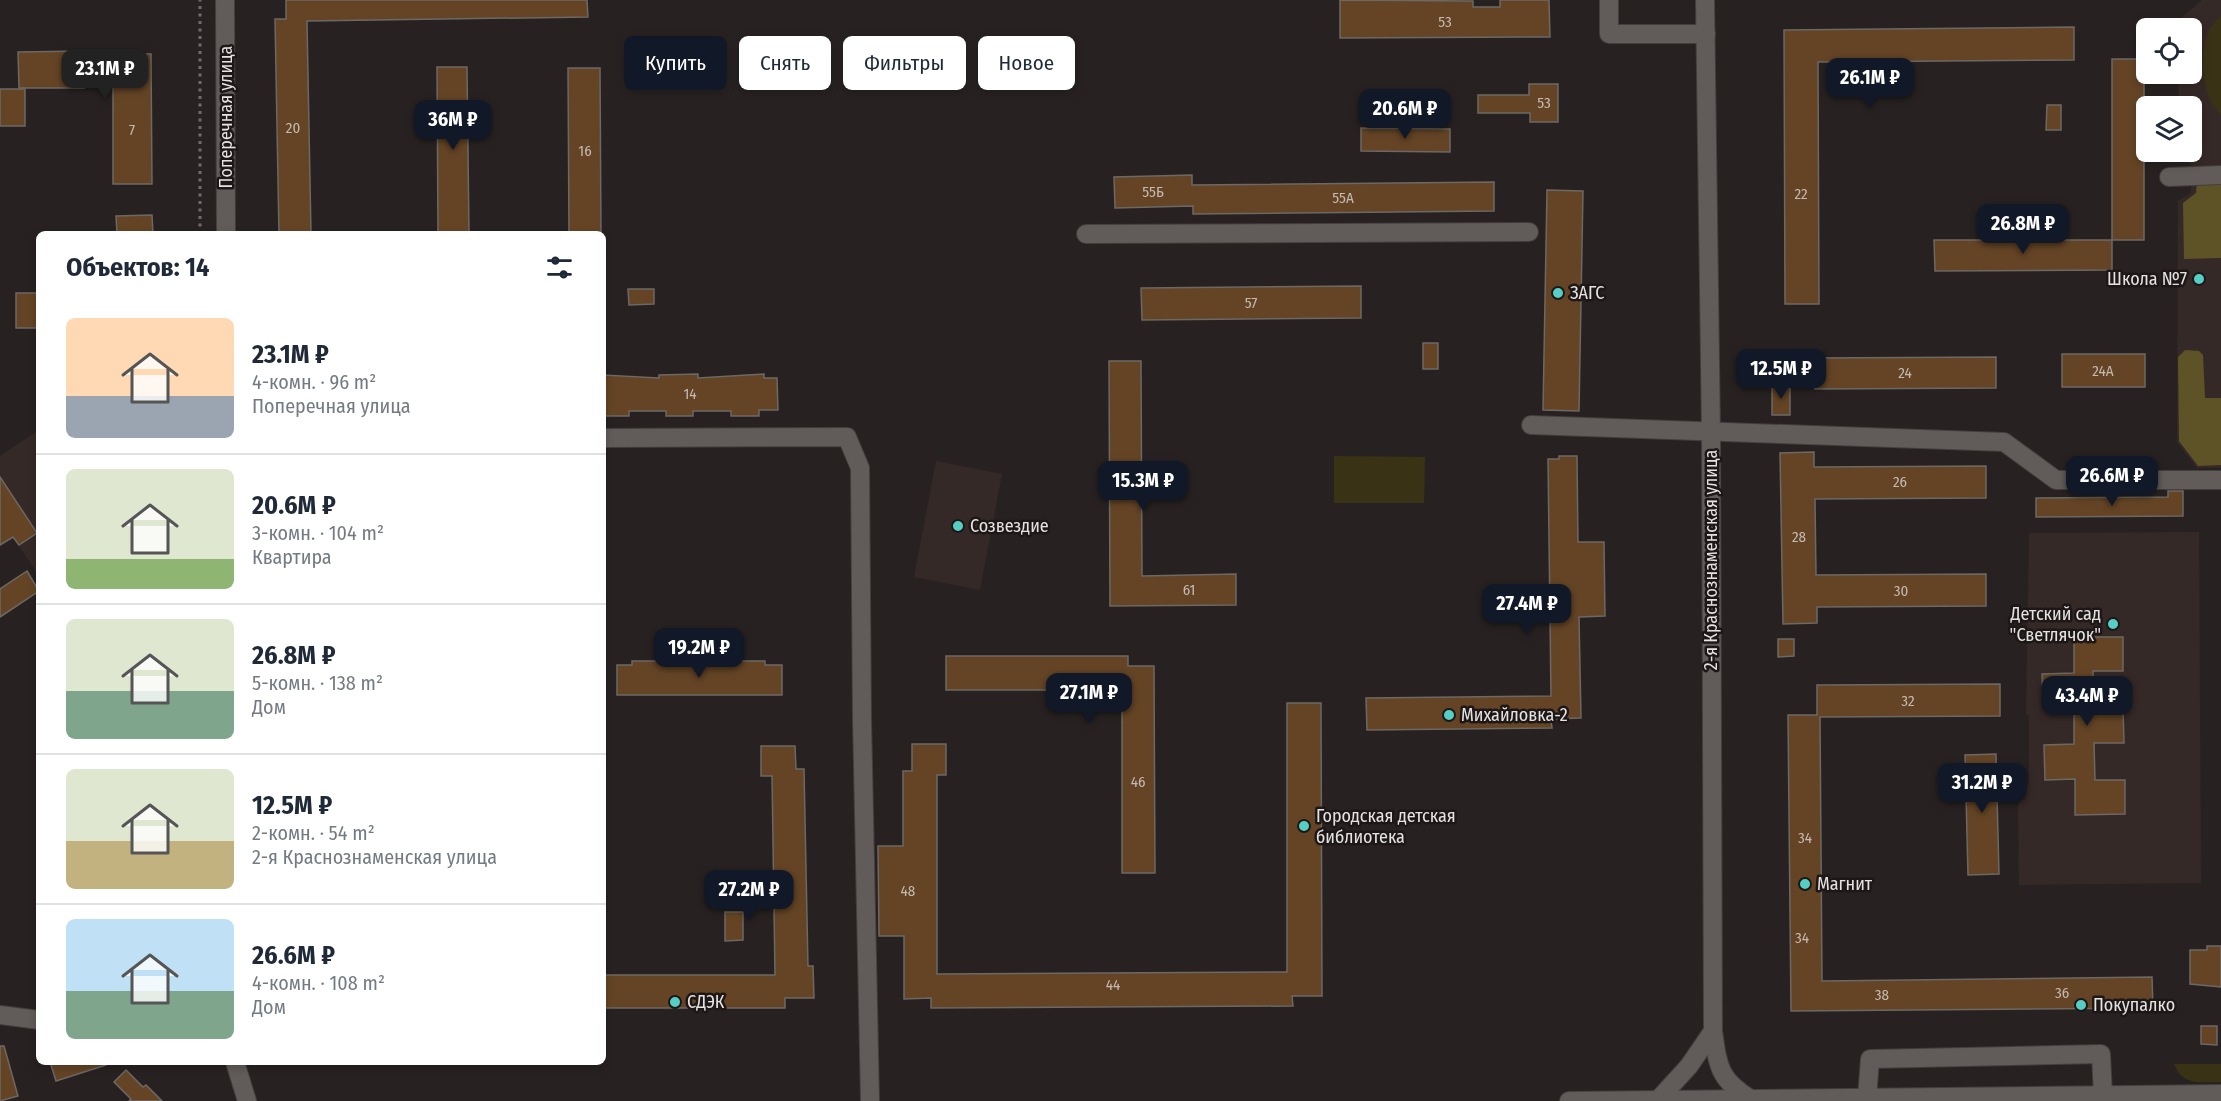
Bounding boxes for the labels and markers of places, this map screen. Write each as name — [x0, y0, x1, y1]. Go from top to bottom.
pin: 23.1M ₽ — [50, 49, 160, 100]
pin: 26.1M ₽ — [1815, 58, 1925, 109]
pin: 20.6M ₽ — [1350, 89, 1460, 140]
pin: 36M ₽ — [411, 100, 495, 151]
pin: 26.8M ₽ — [1968, 204, 2078, 255]
place label: Школа №7 — [2107, 268, 2187, 290]
marker: Школа №7 — [2192, 272, 2206, 286]
place label: ЗАГС — [1570, 282, 1604, 304]
marker: ЗАГС — [1551, 286, 1565, 300]
pin: 12.5M ₽ — [1726, 349, 1836, 400]
pin: 26.6M ₽ — [2057, 456, 2167, 507]
pin: 15.3M ₽ — [1088, 461, 1198, 512]
place label: Созвездие — [970, 515, 1049, 537]
marker: Созвездие — [951, 519, 965, 533]
pin: 27.4M ₽ — [1472, 584, 1582, 635]
place label: Детский сад "Светлячок" — [2010, 603, 2101, 646]
marker: Детский сад "Светлячок" — [2106, 617, 2120, 631]
pin: 19.2M ₽ — [644, 628, 754, 679]
pin: 27.1M ₽ — [1034, 673, 1144, 724]
pin: 43.4M ₽ — [2032, 676, 2142, 727]
place label: Михайловка-2 — [1461, 704, 1568, 726]
marker: Михайловка-2 — [1442, 708, 1456, 722]
pin: 31.2M ₽ — [1927, 763, 2037, 814]
place label: Городская детская библиотека — [1316, 805, 1456, 848]
marker: Городская детская библиотека — [1297, 819, 1311, 833]
pin: 27.2M ₽ — [694, 870, 804, 921]
place label: Магнит — [1817, 873, 1873, 895]
marker: Магнит — [1798, 877, 1812, 891]
place label: СДЭК — [687, 991, 725, 1013]
place label: Покупалко — [2093, 994, 2175, 1016]
marker: СДЭК — [668, 995, 682, 1009]
marker: Покупалко — [2074, 998, 2088, 1012]

